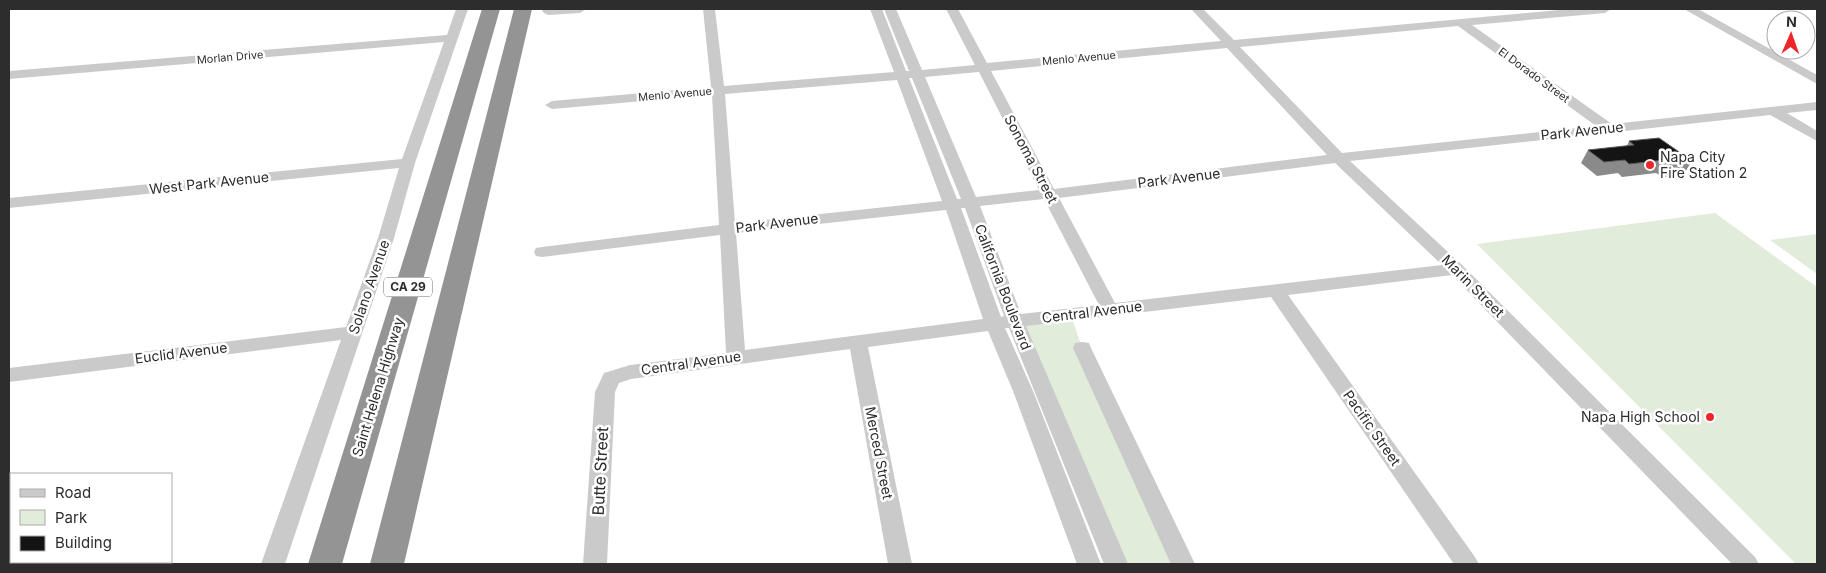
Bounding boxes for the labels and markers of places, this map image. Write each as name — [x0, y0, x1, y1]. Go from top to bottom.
place label: Napa City Fire Station 2 — [1660, 148, 1747, 181]
marker: Napa City Fire Station 2 — [1644, 159, 1656, 171]
place label: Napa High School — [1581, 408, 1700, 425]
marker: Napa High School — [1704, 411, 1716, 423]

